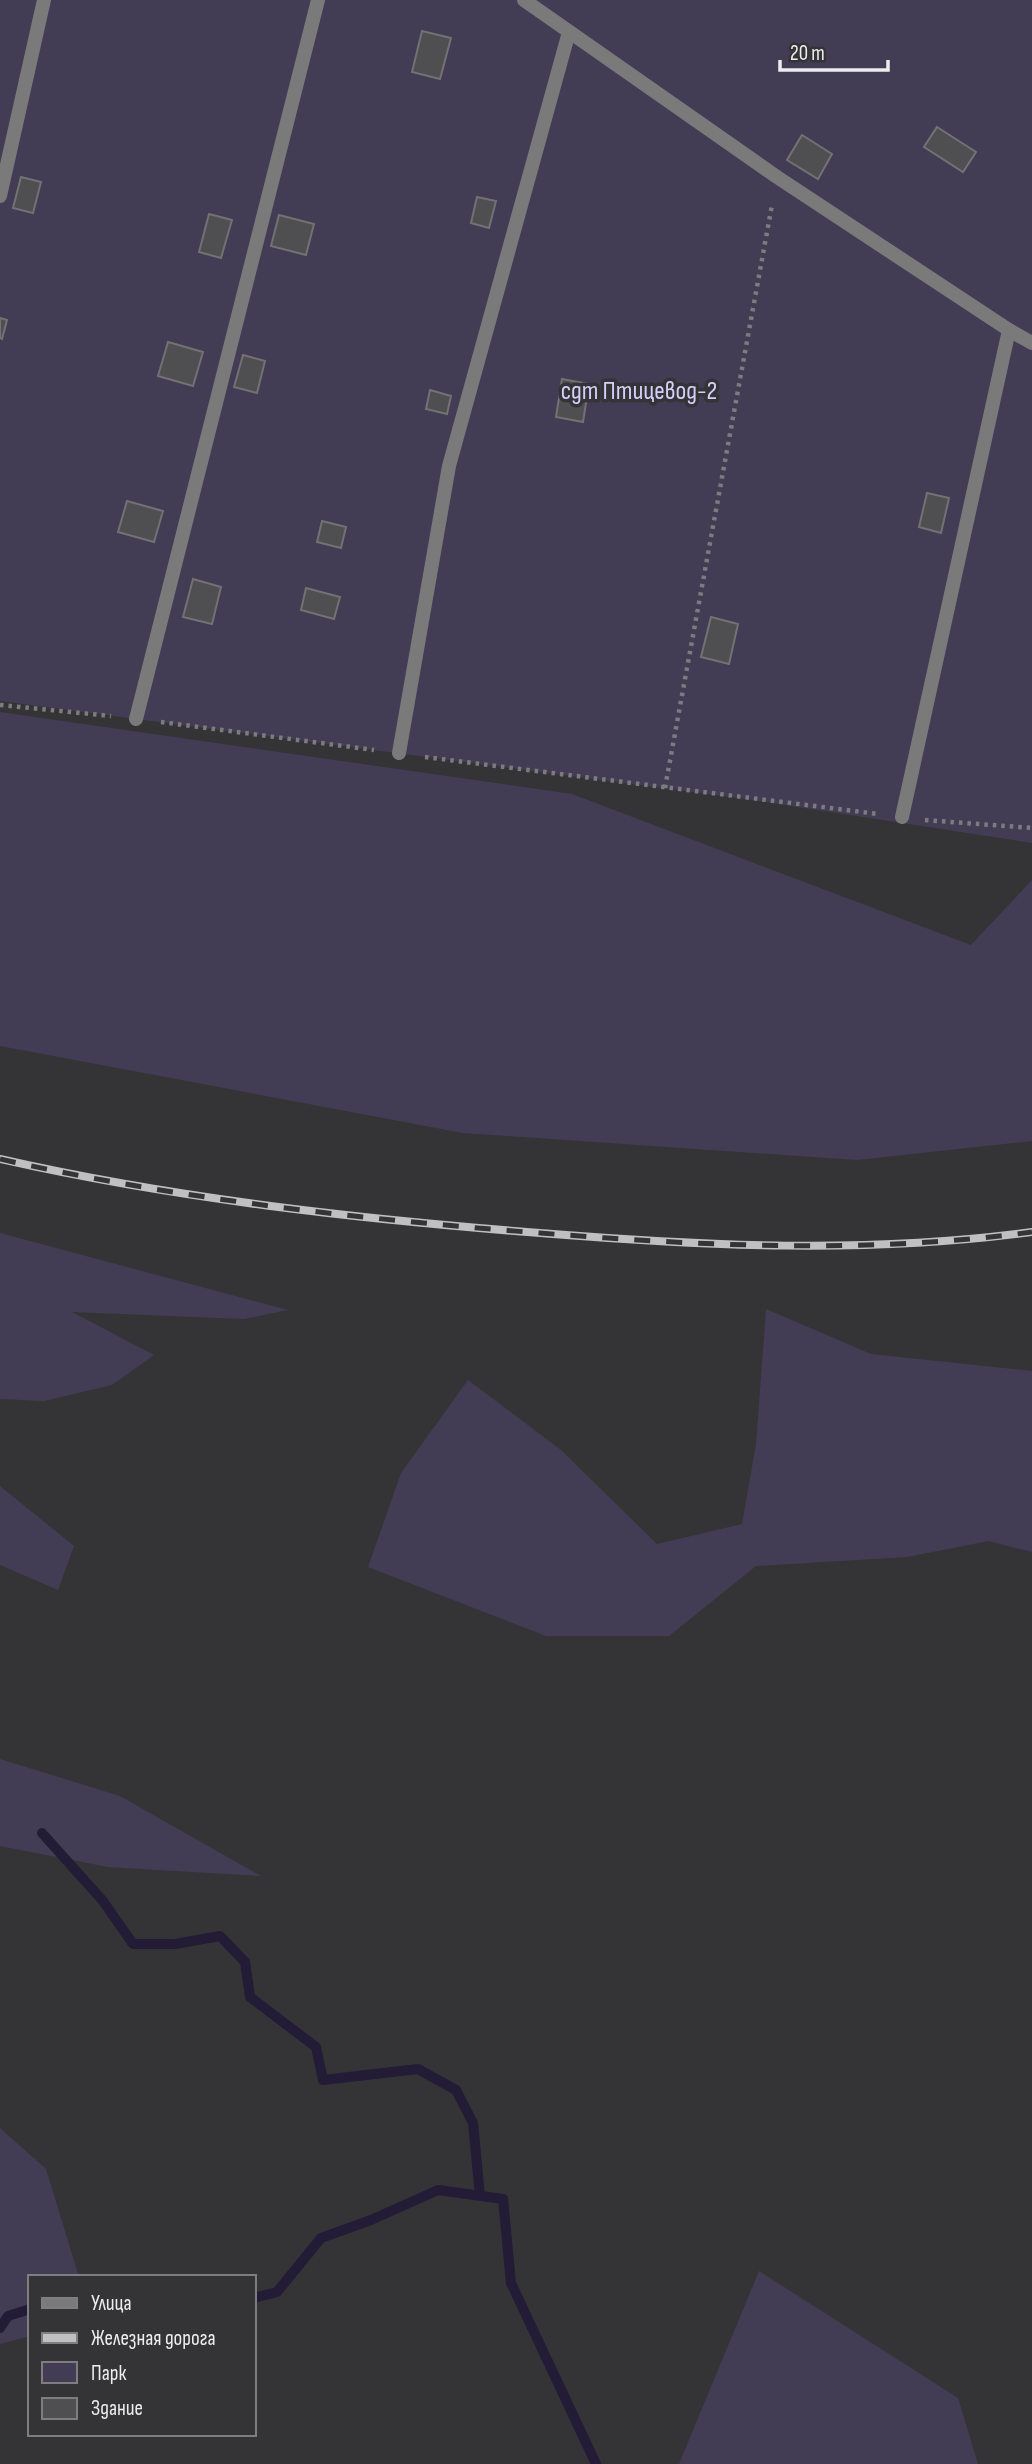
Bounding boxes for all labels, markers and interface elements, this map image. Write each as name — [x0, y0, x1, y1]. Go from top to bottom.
scale bar — [780, 28, 888, 72]
text: 20 m — [790, 41, 825, 66]
park label: сдт Птицевод-2 — [561, 376, 717, 407]
legend — [28, 2275, 256, 2436]
text: Улица — [91, 2291, 132, 2316]
text: Железная дорога — [91, 2326, 216, 2351]
text: Парк — [91, 2361, 126, 2386]
text: Здание — [91, 2396, 143, 2421]

